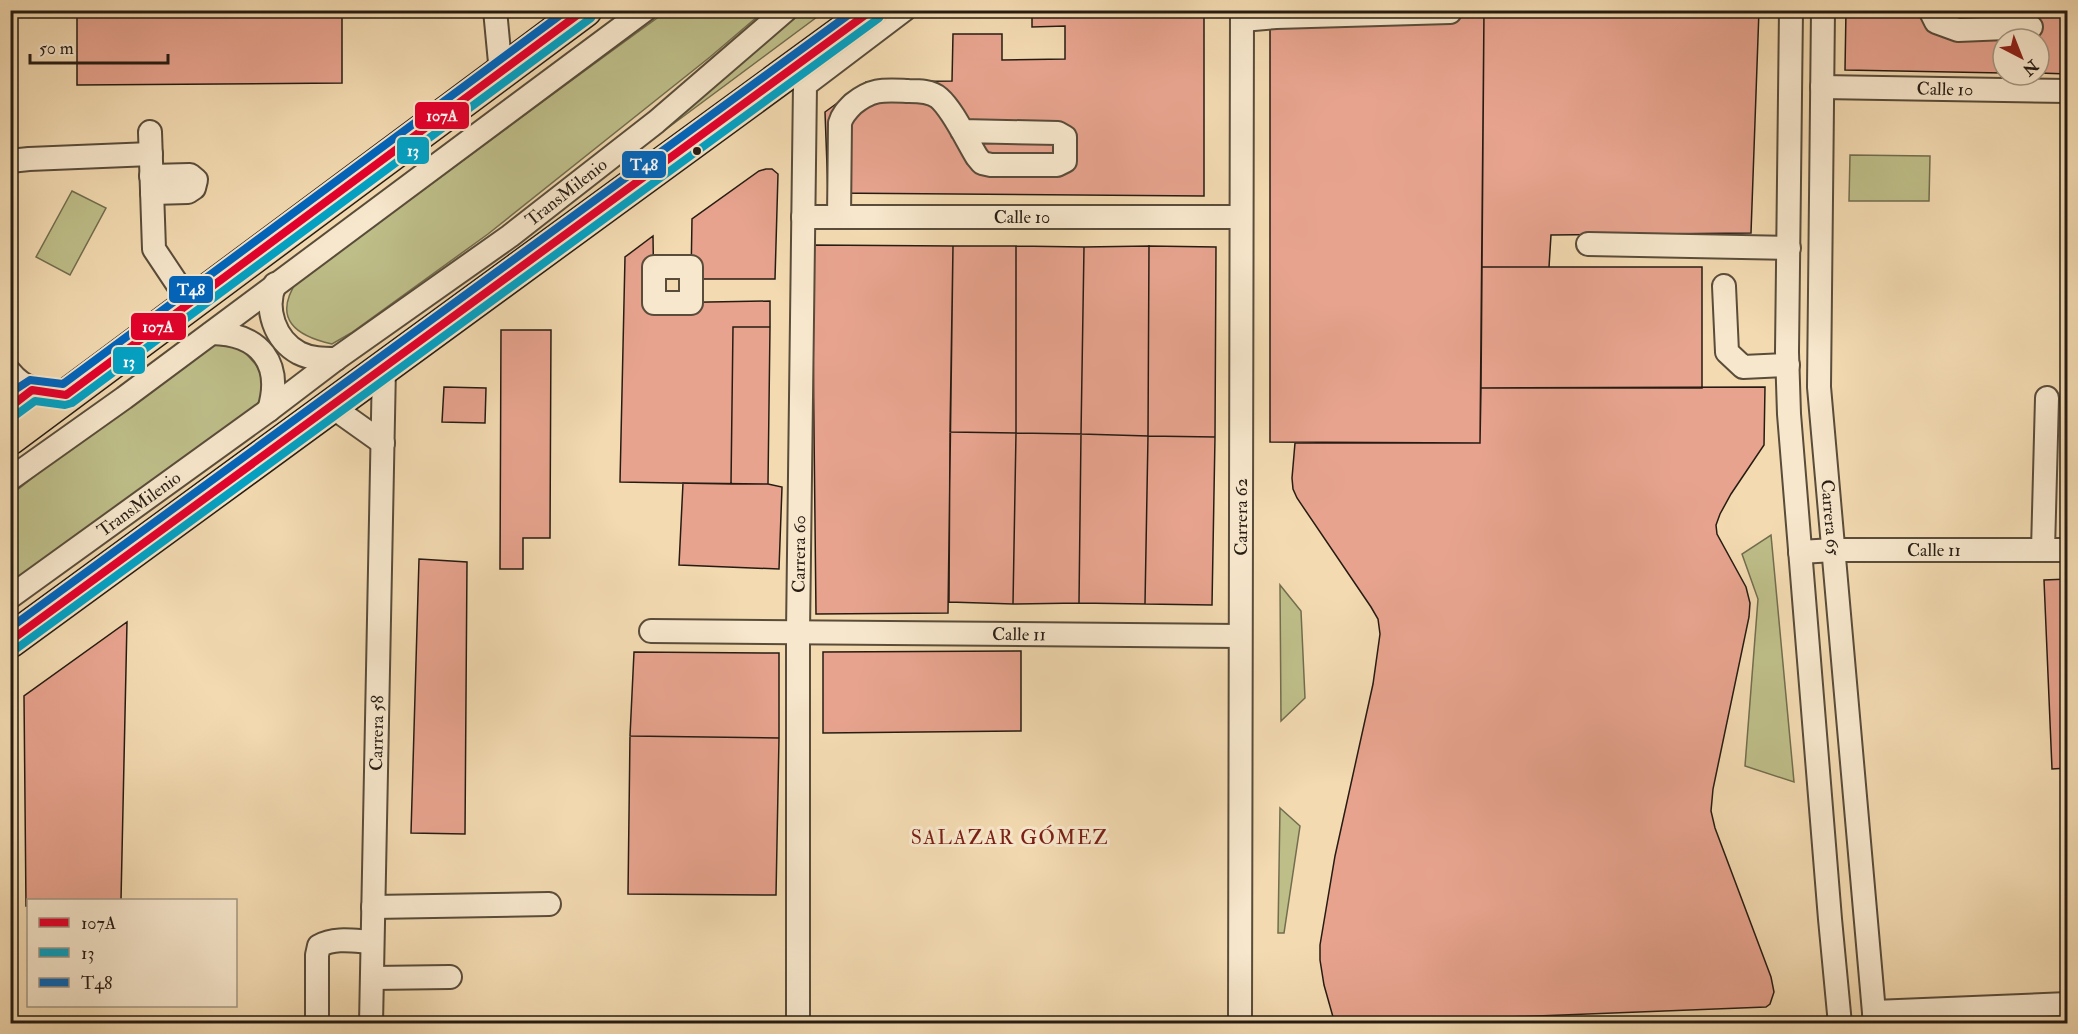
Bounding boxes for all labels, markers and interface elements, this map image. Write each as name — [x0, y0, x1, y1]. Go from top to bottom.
scale bar — [30, 27, 168, 65]
north arrow — [1991, 27, 2051, 87]
text: 50 m — [39, 37, 74, 60]
text: N — [2018, 55, 2043, 80]
street label: Calle 10 — [1916, 77, 1973, 101]
line badge: 107A — [414, 101, 470, 130]
text: 107A — [426, 106, 459, 126]
line badge: 13 — [396, 136, 430, 165]
text: 13 — [407, 141, 419, 161]
unlabelled marker — [691, 145, 703, 157]
line badge: T48 — [621, 150, 667, 179]
street label: TransMilenio — [520, 153, 612, 231]
text: T48 — [629, 155, 659, 175]
street label: Calle 10 — [994, 206, 1050, 229]
line badge: T48 — [168, 275, 214, 304]
text: T48 — [176, 280, 206, 300]
line badge: 107A — [130, 312, 187, 341]
text: 107A — [142, 317, 175, 337]
line badge: 13 — [112, 346, 146, 375]
text: 13 — [123, 352, 135, 372]
street label: TransMilenio — [92, 466, 186, 542]
street label: Carrera 62 — [1229, 478, 1253, 556]
street label: Carrera 65 — [1816, 478, 1845, 557]
street label: Carrera 60 — [787, 515, 811, 593]
street label: Calle 11 — [1907, 539, 1961, 562]
street label: Calle 11 — [992, 622, 1046, 646]
street label: Carrera 58 — [365, 695, 389, 771]
district label: SALAZAR GÓMEZ — [911, 824, 1109, 850]
legend — [27, 899, 237, 1007]
text: 107A — [81, 912, 117, 935]
text: 13 — [81, 942, 94, 965]
text: T48 — [81, 972, 113, 995]

